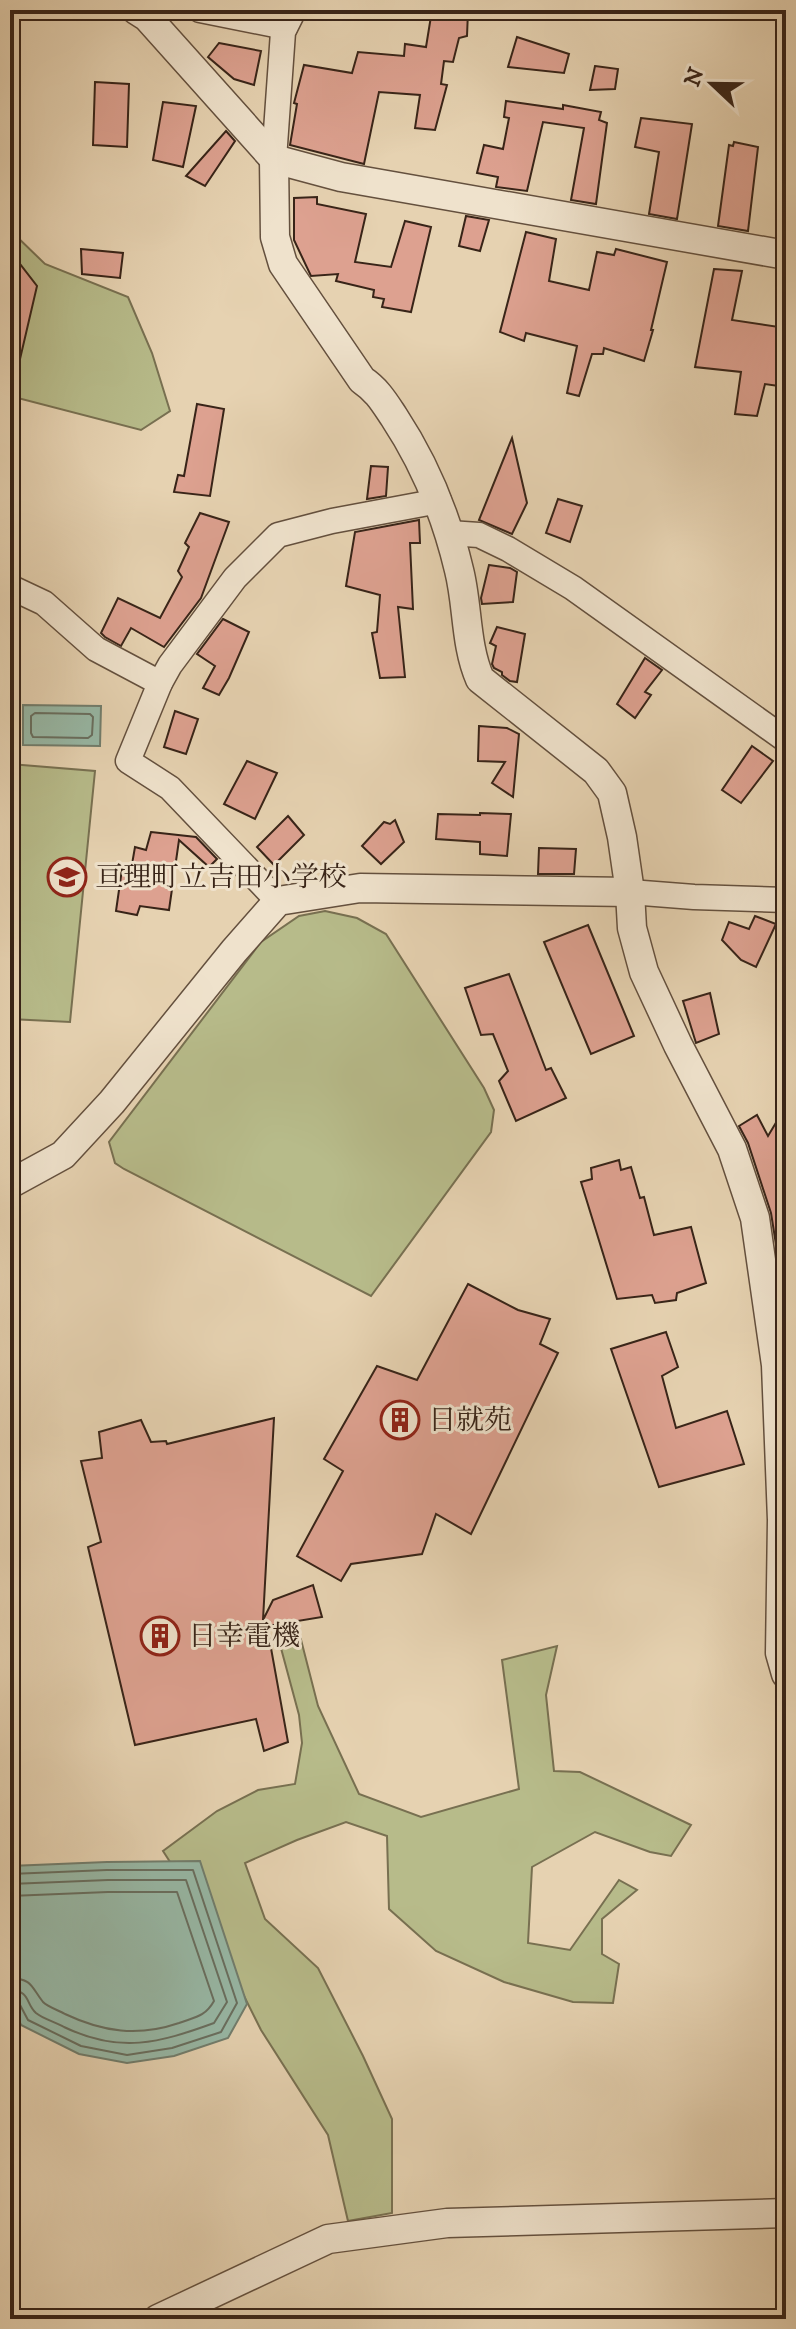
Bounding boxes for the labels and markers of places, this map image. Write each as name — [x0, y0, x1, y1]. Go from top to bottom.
school or university icon: 亘理町立吉田小学校 — [46, 856, 88, 898]
place label: 亘理町立吉田小学校 — [95, 860, 347, 895]
building icon: 日就苑 — [379, 1399, 421, 1441]
place label: 日就苑 — [428, 1403, 512, 1438]
building icon: 日幸電機 — [139, 1615, 181, 1657]
place label: 日幸電機 — [188, 1619, 300, 1654]

